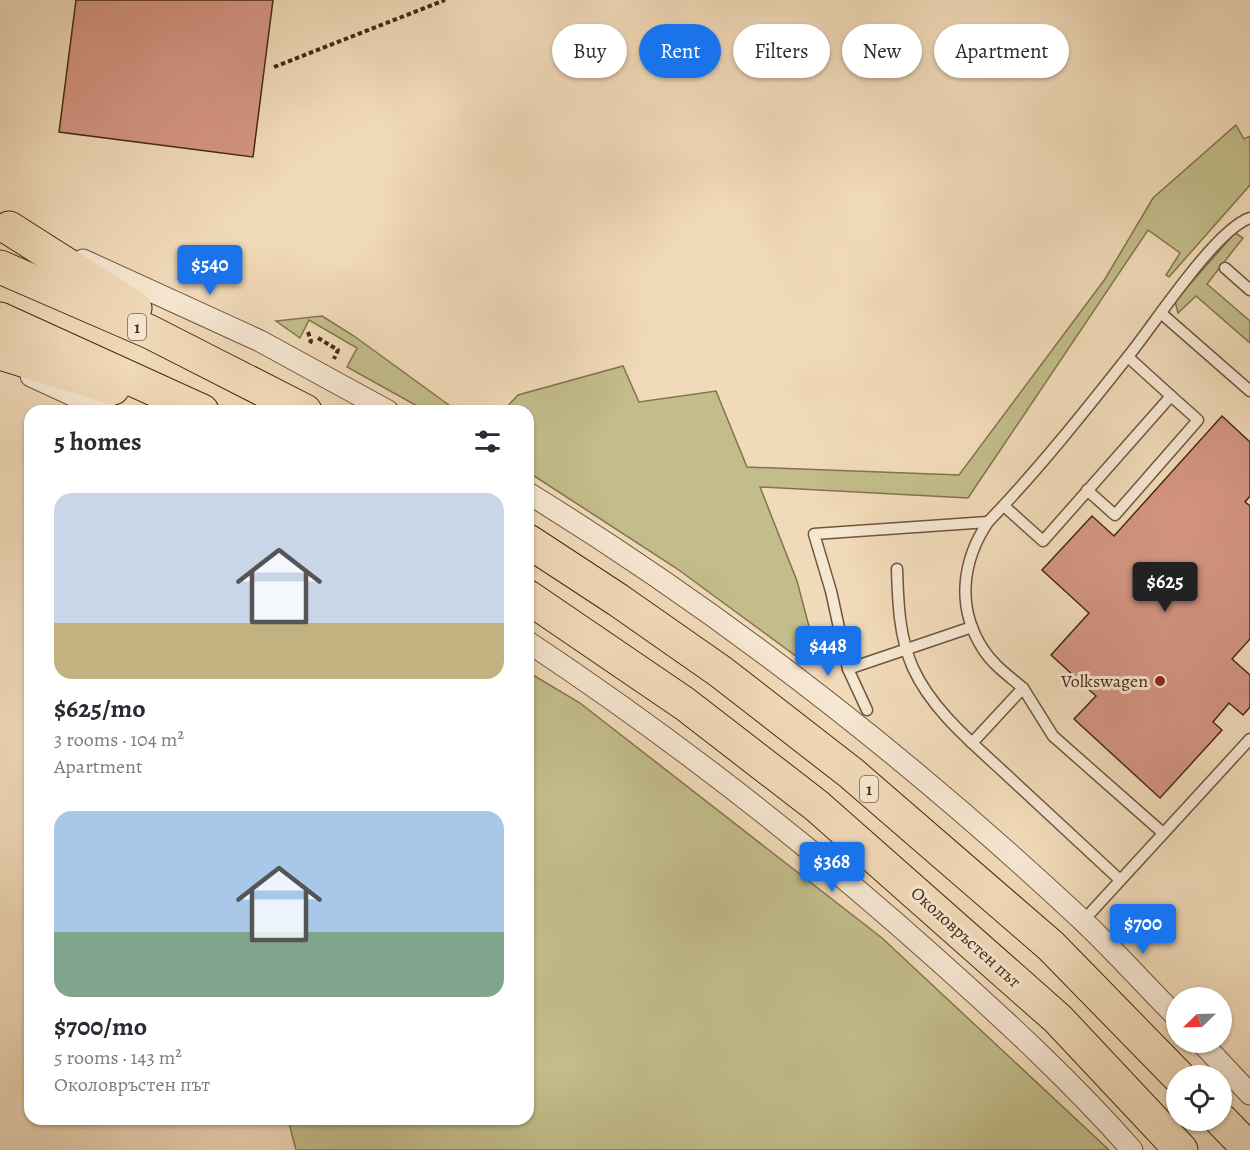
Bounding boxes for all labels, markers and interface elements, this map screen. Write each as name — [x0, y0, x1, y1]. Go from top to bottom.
chip: Buy — [552, 24, 627, 78]
chip: Rent — [639, 24, 721, 78]
chip: Filters — [733, 24, 830, 78]
chip: New — [842, 24, 922, 78]
chip: Apartment — [934, 24, 1069, 78]
pin: $540 — [174, 245, 246, 296]
text: $540 — [191, 251, 229, 278]
road number: 1 — [128, 314, 146, 340]
text: 5 homes — [54, 424, 142, 459]
icon: filters — [471, 425, 504, 458]
icon: home — [225, 532, 333, 640]
pin: $625 — [1129, 562, 1201, 613]
text: $625 — [1147, 568, 1183, 595]
pin: $448 — [792, 626, 864, 677]
text: $448 — [809, 632, 847, 659]
place label: Volkswagen — [1060, 669, 1148, 693]
marker: Volkswagen — [1153, 674, 1167, 688]
text: $625/mo — [54, 691, 146, 726]
text: 3 rooms · 104 m² — [54, 726, 184, 753]
text: Apartment — [54, 753, 143, 780]
road number: 1 — [860, 776, 878, 802]
pin: $368 — [796, 842, 868, 893]
text: $368 — [814, 848, 850, 875]
icon: home — [225, 850, 333, 958]
street label: Околовръстен път — [906, 881, 1026, 993]
pin: $700 — [1107, 904, 1179, 955]
text: $700 — [1124, 910, 1162, 937]
north arrow — [1166, 987, 1232, 1053]
map controls — [1166, 987, 1232, 1131]
text: $700/mo — [54, 1009, 147, 1044]
text: 5 rooms · 143 m² — [54, 1044, 182, 1071]
button: locate — [1166, 1065, 1232, 1131]
text: Околовръстен път — [54, 1071, 210, 1098]

